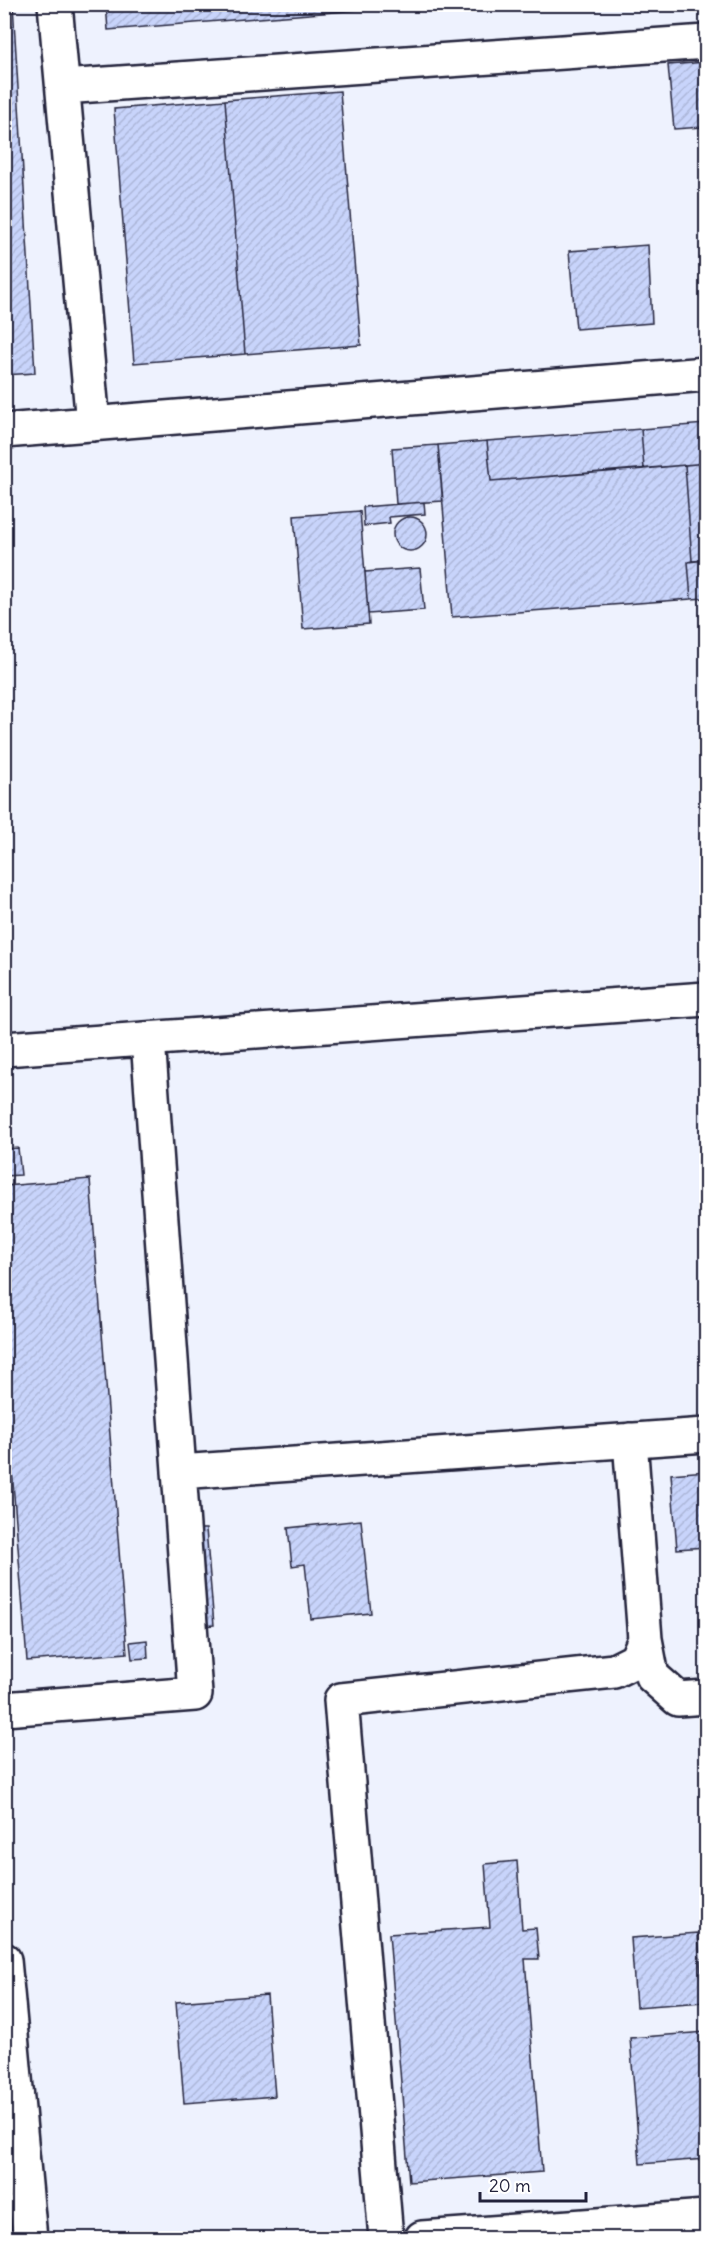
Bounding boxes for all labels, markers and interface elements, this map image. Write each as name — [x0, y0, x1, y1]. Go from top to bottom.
scale bar — [480, 2165, 586, 2203]
text: 20 m — [489, 2174, 531, 2197]

